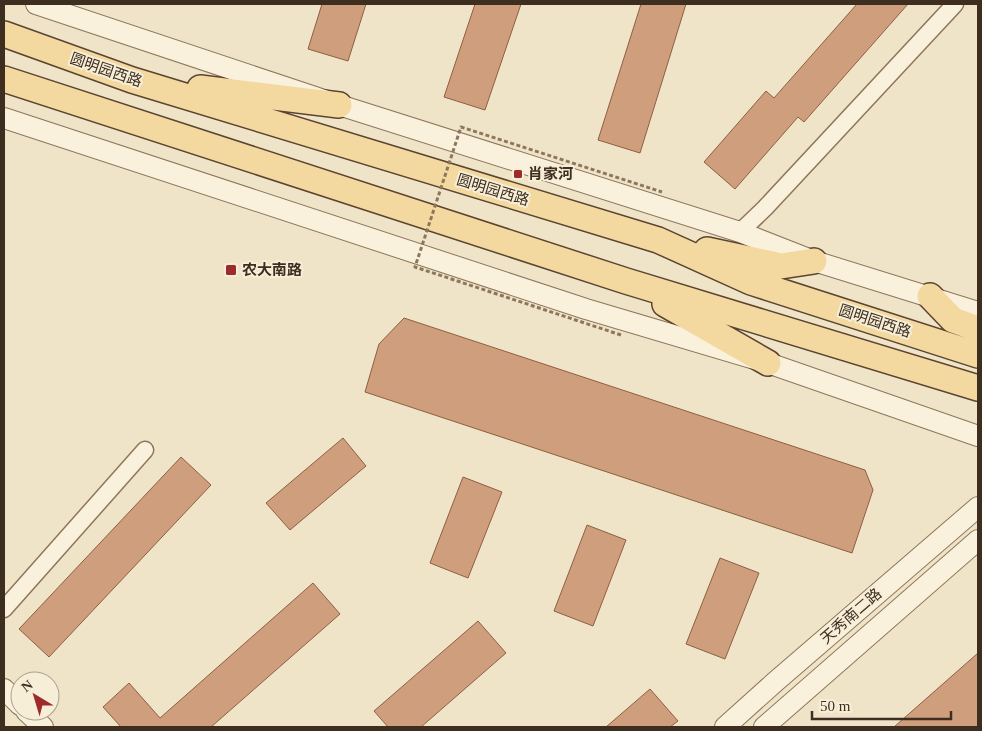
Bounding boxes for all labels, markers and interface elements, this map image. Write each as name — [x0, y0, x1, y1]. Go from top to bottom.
street label: 圆明园西路 — [68, 50, 144, 90]
place label: 肖家河 — [528, 166, 573, 182]
marker: 肖家河 — [512, 168, 524, 180]
street label: 圆明园西路 — [455, 171, 531, 209]
place label: 农大南路 — [242, 262, 302, 278]
marker: 农大南路 — [224, 263, 238, 277]
street label: 圆明园西路 — [837, 302, 913, 340]
street label: 天秀南二路 — [817, 585, 885, 647]
north arrow — [10, 671, 60, 721]
text: N — [19, 677, 36, 695]
scale bar — [812, 688, 951, 720]
text: 50 m — [820, 698, 851, 714]

